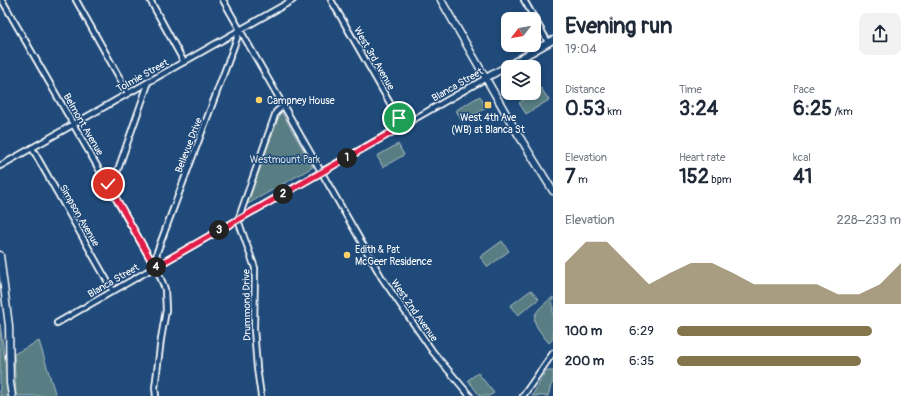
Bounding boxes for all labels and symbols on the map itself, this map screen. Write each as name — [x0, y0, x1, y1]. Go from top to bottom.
north arrow — [501, 12, 541, 52]
street label: West 3rd Avenue — [351, 25, 397, 92]
street label: Tolmie Street — [114, 56, 171, 95]
street label: Blanca Street — [430, 65, 486, 104]
street label: Belmont Avenue — [61, 91, 106, 158]
marker: Campney House — [254, 95, 264, 105]
place label: Campney House — [267, 95, 335, 107]
marker: West 4th Ave (WB) at Blanca St — [483, 100, 493, 110]
pin — [382, 101, 416, 135]
place label: West 4th Ave (WB) at Blanca St — [451, 112, 526, 136]
street label: Bellevue Drive — [173, 116, 205, 175]
pin: 1 — [337, 148, 357, 168]
park label: Westmount Park — [250, 154, 321, 166]
pin — [91, 167, 125, 201]
street label: Simpson Avenue — [57, 183, 102, 249]
pin: 2 — [273, 184, 293, 204]
pin: 3 — [209, 220, 229, 240]
place label: Edith & Pat McGeer Residence — [355, 244, 432, 268]
marker: Edith & Pat McGeer Residence — [342, 250, 352, 260]
pin: 4 — [146, 257, 166, 277]
street label: Blanca Street — [86, 261, 142, 300]
street label: Drummond Drive — [240, 269, 254, 341]
street label: West 2nd Avenue — [388, 277, 440, 344]

